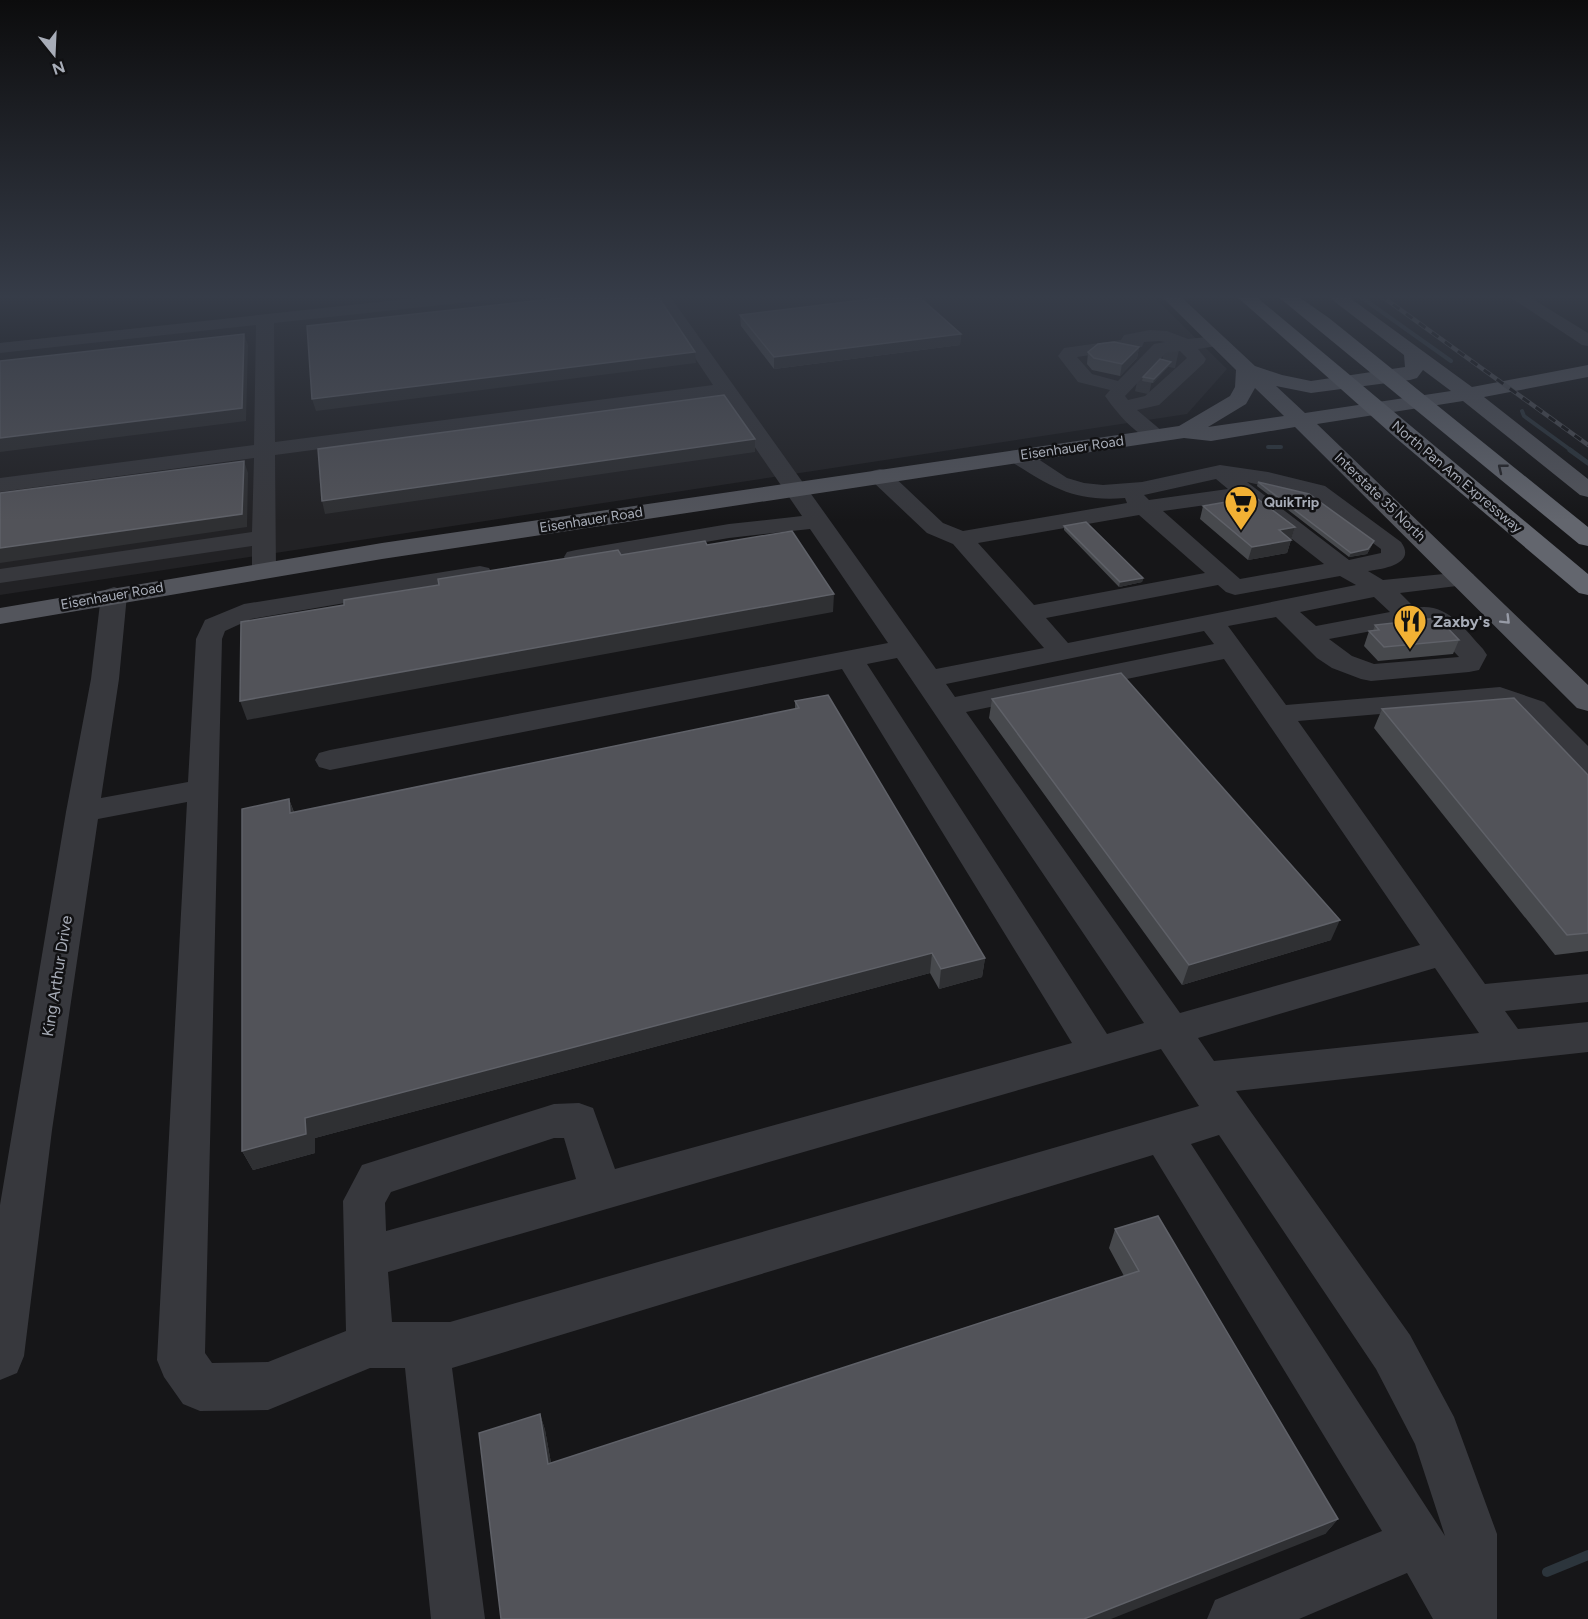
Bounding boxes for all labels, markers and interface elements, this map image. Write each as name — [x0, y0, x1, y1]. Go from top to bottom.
north arrow — [24, 24, 84, 84]
text: N — [50, 57, 67, 79]
street label: North Pan Am Expressway — [1388, 417, 1526, 537]
street label: Eisenhauer Road — [1019, 432, 1125, 464]
street label: Interstate 35 North — [1331, 449, 1429, 545]
one-way arrow — [1498, 464, 1509, 475]
supermarket icon: QuikTrip — [1223, 484, 1259, 531]
place label: QuikTrip — [1264, 494, 1319, 511]
street label: Eisenhauer Road — [538, 503, 644, 537]
street label: Eisenhauer Road — [59, 579, 165, 613]
restaurant icon: Zaxby's — [1392, 603, 1428, 650]
place label: Zaxby's — [1433, 612, 1491, 631]
one-way arrow — [1498, 613, 1509, 624]
street label: King Arthur Drive — [38, 914, 76, 1038]

